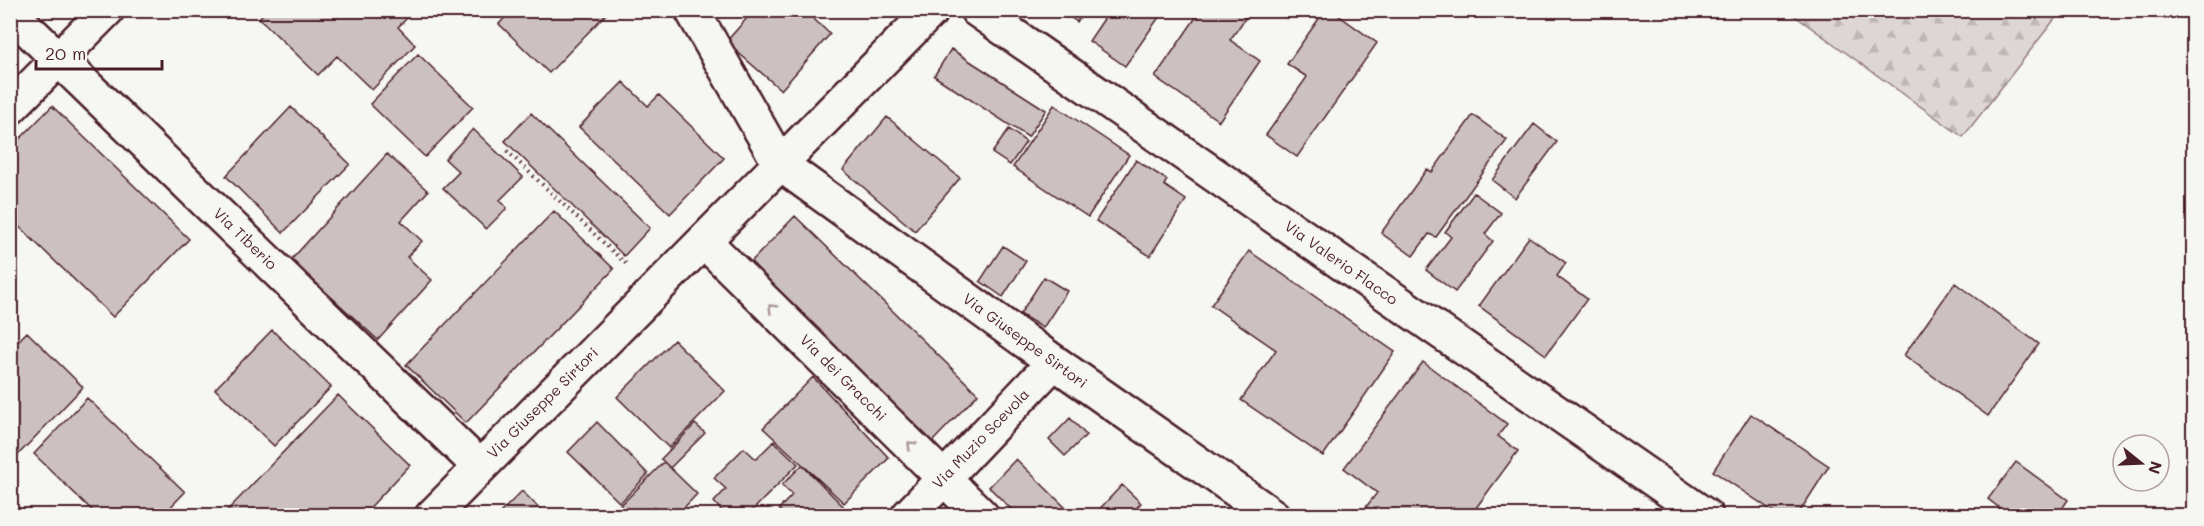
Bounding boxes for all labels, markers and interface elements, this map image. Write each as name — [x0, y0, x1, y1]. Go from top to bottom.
scale bar — [36, 33, 162, 71]
text: 20 m — [45, 41, 86, 65]
street label: Via Tiberio — [210, 203, 282, 274]
street label: Via Valerio Flacco — [1281, 215, 1402, 309]
street label: Via Giuseppe Sirtori — [959, 288, 1092, 392]
one-way arrow — [768, 304, 778, 315]
street label: Via dei Gracchi — [796, 329, 892, 425]
street label: Via Giuseppe Sirtori — [482, 342, 602, 462]
street label: Via Muzio Scevola — [927, 384, 1033, 493]
north arrow — [2111, 433, 2171, 493]
one-way arrow — [907, 441, 917, 452]
text: N — [2144, 459, 2168, 477]

